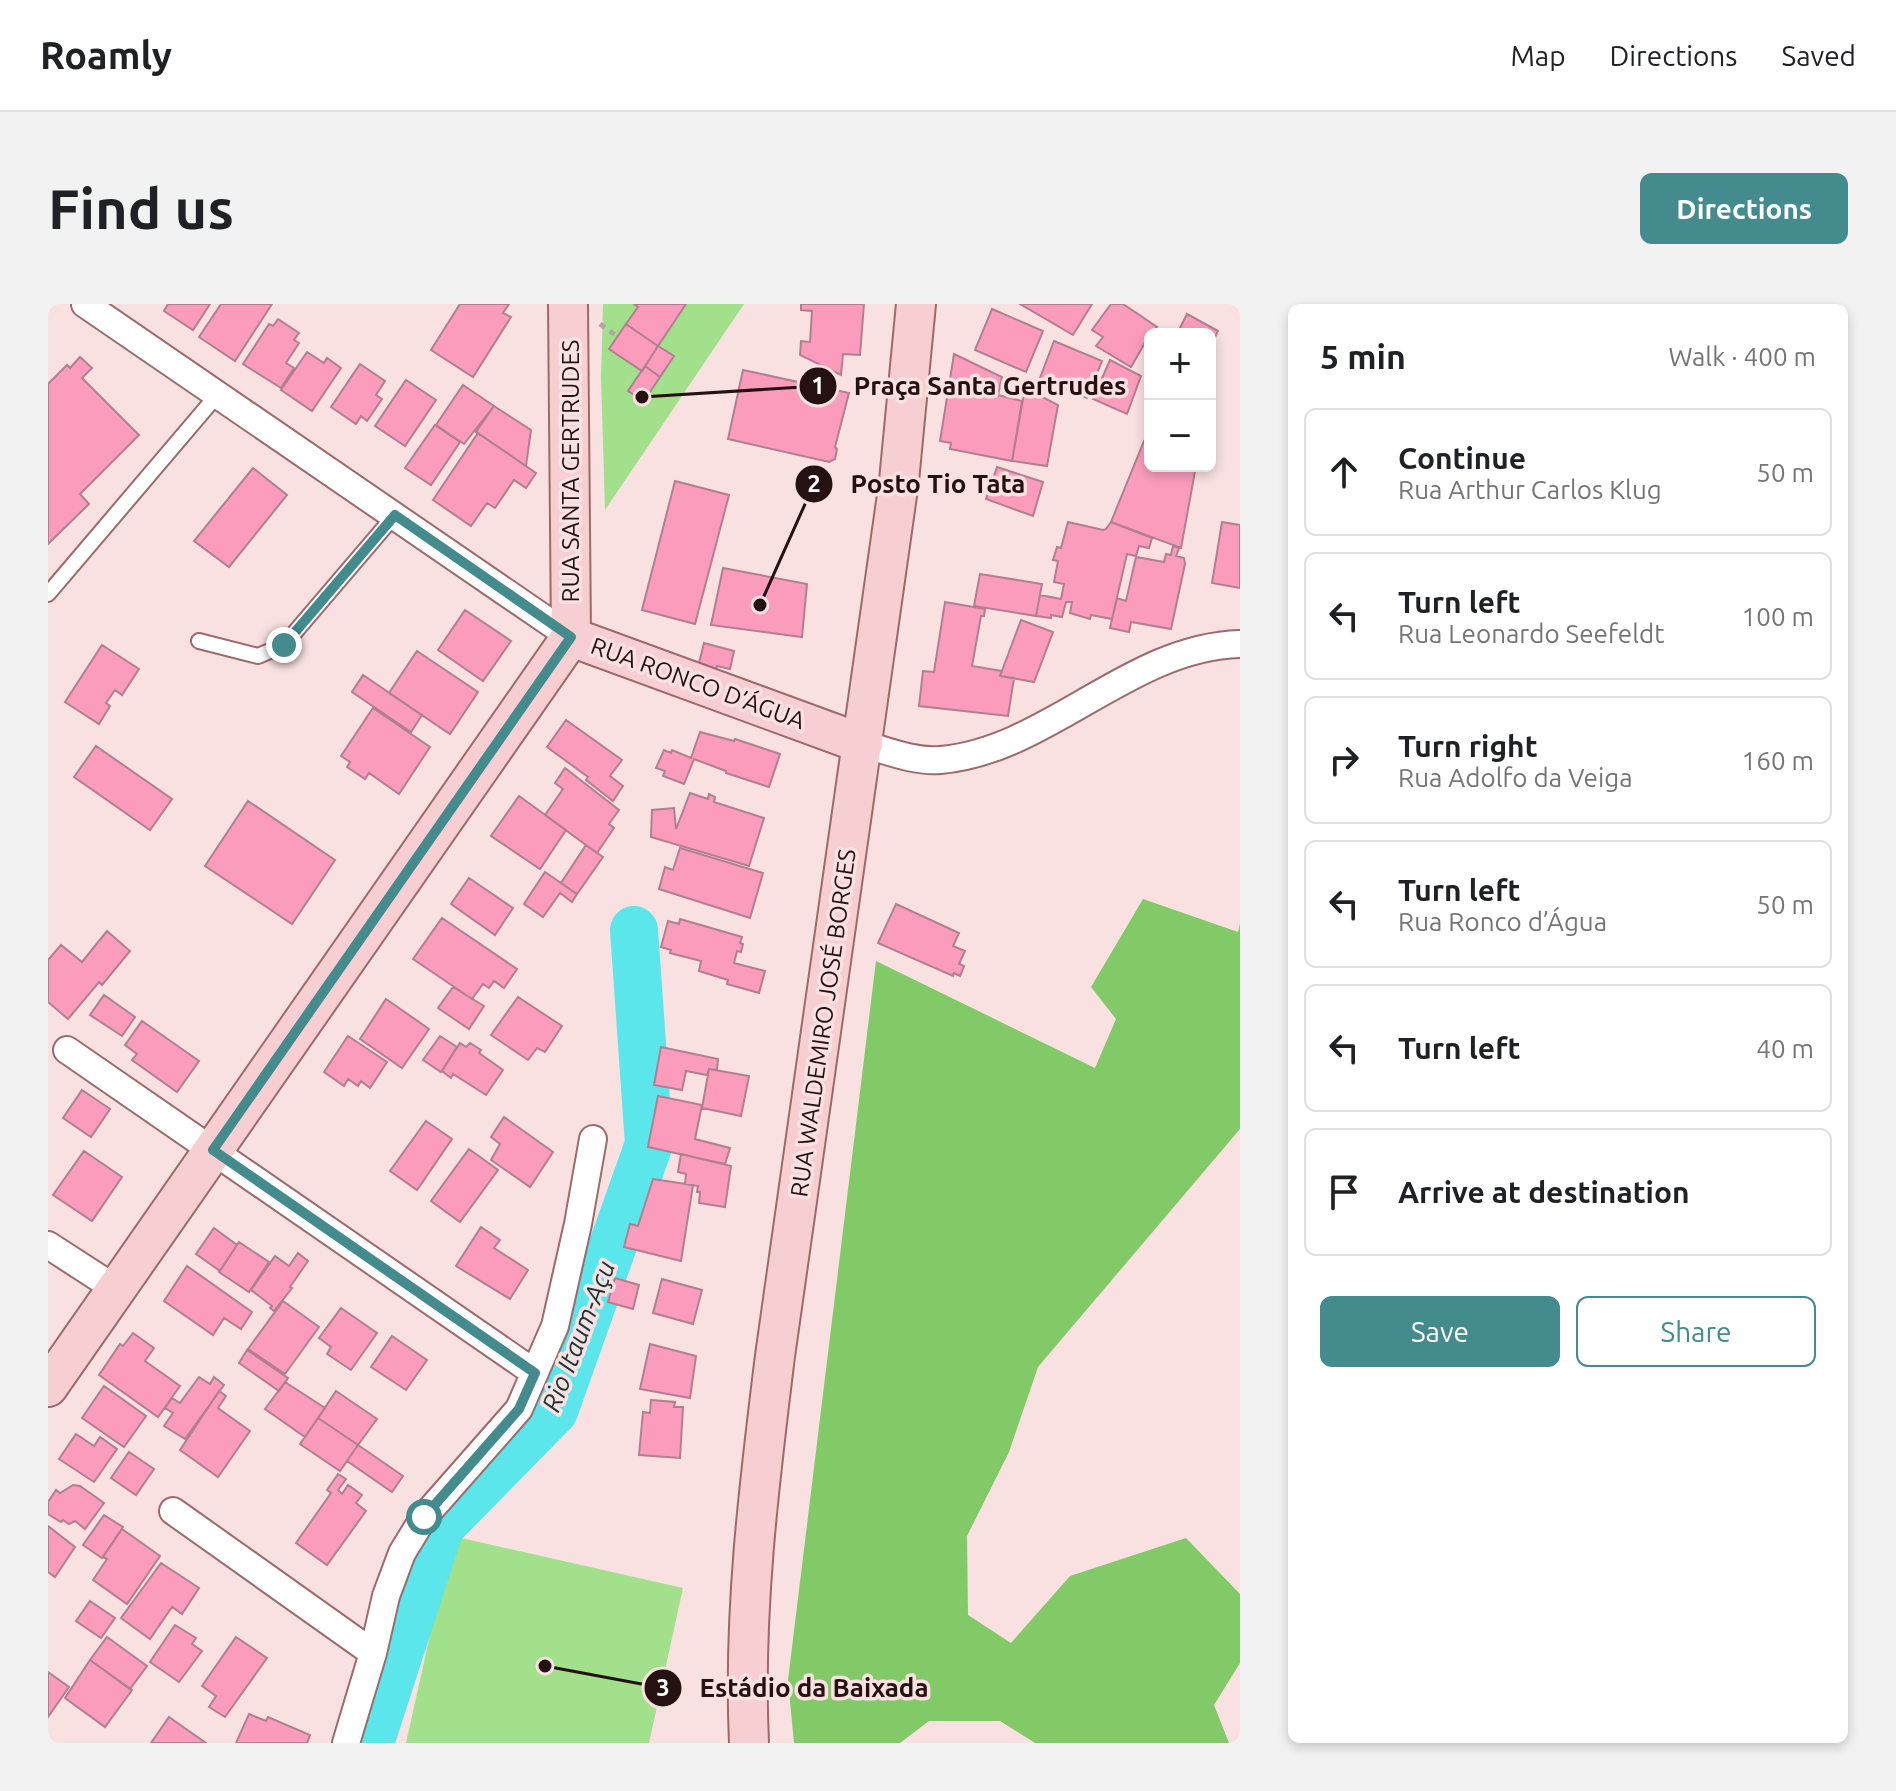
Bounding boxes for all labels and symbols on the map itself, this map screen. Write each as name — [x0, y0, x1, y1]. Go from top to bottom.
street label: RUA SANTA GERTRUDES — [557, 340, 584, 602]
callout: Praça Santa Gertrudes — [798, 361, 1142, 411]
text: Praça Santa Gertrudes — [854, 371, 1126, 401]
text: 1 — [811, 372, 825, 399]
callout: Posto Tio Tata — [794, 459, 1041, 509]
text: Posto Tio Tata — [851, 469, 1025, 498]
text: 2 — [807, 470, 821, 497]
route end — [266, 627, 302, 663]
street label: RUA RONCO D’ÁGUA — [587, 631, 809, 734]
street label: RUA WALDEMIRO JOSÉ BORGES — [784, 847, 861, 1199]
water label: Rio Itaum-Açu — [536, 1256, 620, 1416]
route start — [406, 1499, 442, 1535]
callout: Estádio da Baixada — [643, 1663, 945, 1713]
text: Estádio da Baixada — [699, 1673, 929, 1702]
text: 3 — [656, 1674, 670, 1701]

